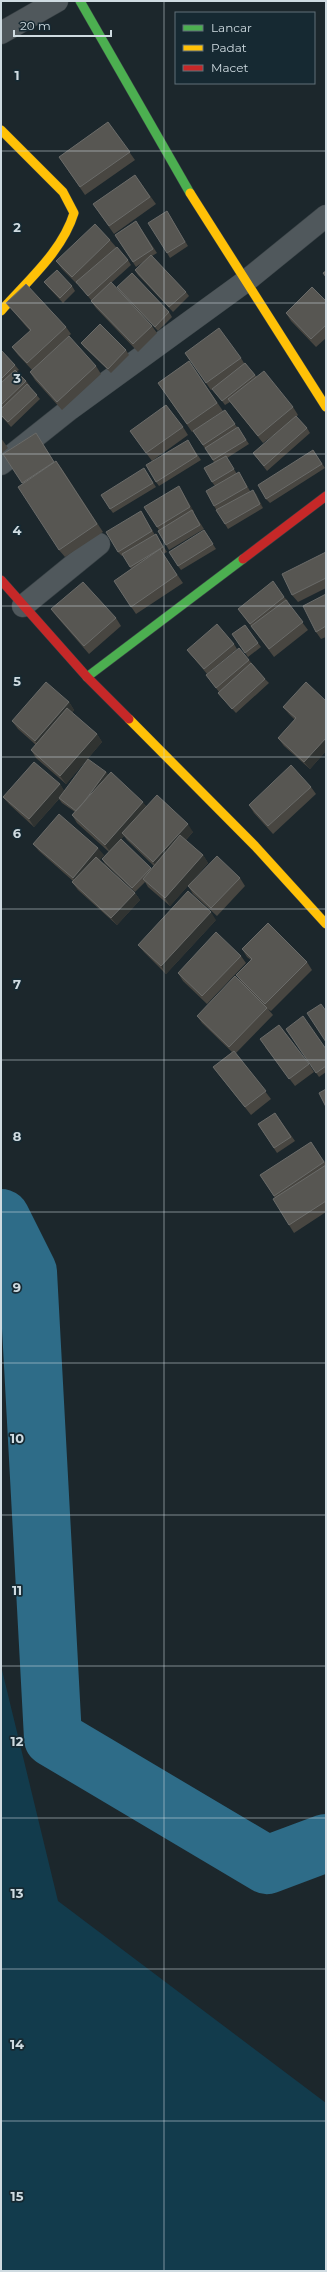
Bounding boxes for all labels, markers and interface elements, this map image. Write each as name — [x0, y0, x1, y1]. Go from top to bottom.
scale bar — [14, 12, 111, 38]
legend — [175, 12, 315, 84]
text: 20 m — [20, 18, 51, 33]
text: Lancar — [211, 20, 252, 35]
text: Padat — [211, 40, 247, 55]
text: Macet — [211, 60, 248, 75]
text: 1 — [14, 67, 20, 83]
text: 2 — [13, 219, 21, 235]
text: 3 — [12, 370, 21, 386]
text: 4 — [13, 522, 22, 538]
text: 5 — [13, 673, 21, 689]
text: 6 — [13, 825, 22, 841]
text: 7 — [13, 976, 21, 992]
text: 8 — [13, 1128, 22, 1144]
text: 9 — [13, 1279, 21, 1295]
text: 10 — [10, 1430, 24, 1446]
text: 11 — [12, 1582, 22, 1598]
text: 12 — [11, 1733, 24, 1749]
text: 13 — [11, 1885, 24, 1901]
text: 14 — [10, 2036, 24, 2052]
text: 15 — [11, 2188, 24, 2204]

